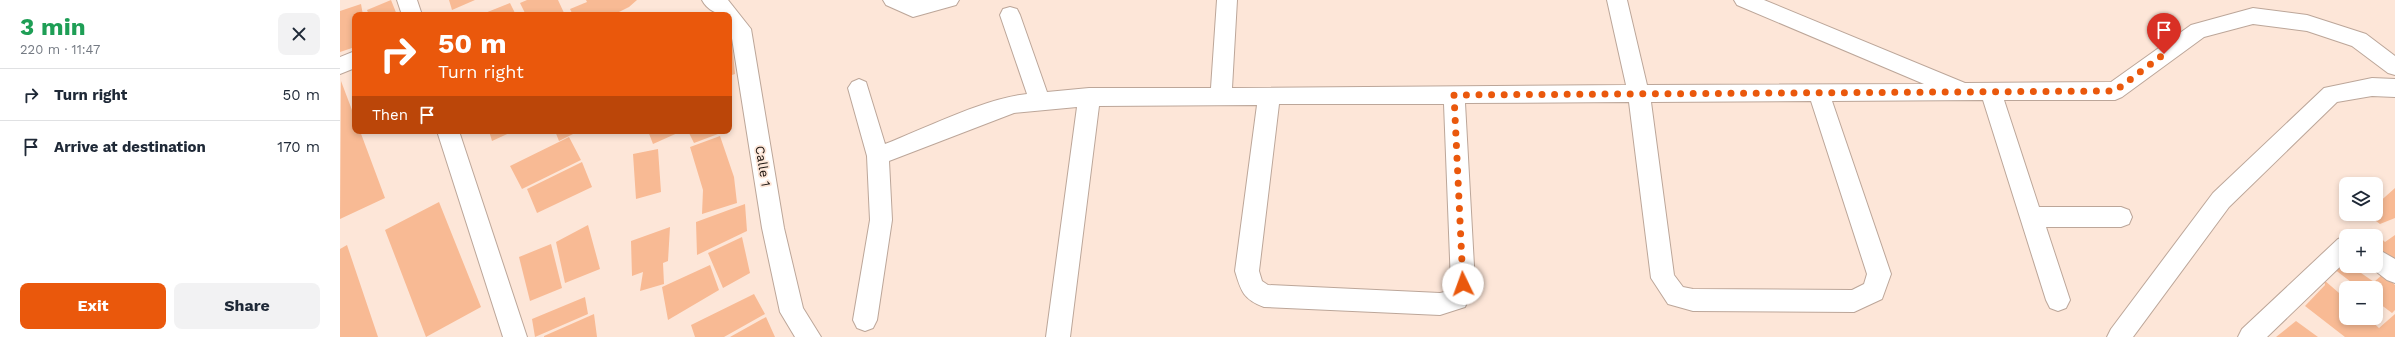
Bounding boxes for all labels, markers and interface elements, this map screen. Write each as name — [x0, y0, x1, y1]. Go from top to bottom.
text: 3 min — [20, 13, 86, 41]
button: close — [278, 13, 320, 55]
pin — [2147, 13, 2181, 54]
icon: arrive — [2153, 19, 2175, 41]
text: 50 m — [438, 27, 507, 60]
icon: right — [372, 28, 424, 80]
text: 220 m · 11:47 — [20, 42, 100, 57]
text: Turn right — [438, 61, 524, 82]
icon: right — [20, 84, 42, 106]
text: Turn right — [54, 86, 127, 104]
text: 50 m — [283, 86, 320, 104]
icon: arrive — [416, 104, 438, 126]
text: Then — [372, 106, 408, 124]
icon: arrive — [20, 136, 42, 158]
text: Arrive at destination — [54, 138, 206, 156]
text: 170 m — [277, 138, 320, 156]
street label: Calle 1 — [752, 145, 774, 187]
map controls — [2339, 177, 2383, 325]
button: layers — [2339, 177, 2383, 221]
button: + — [2339, 229, 2383, 273]
position arrow — [1442, 263, 1484, 305]
button: − — [2339, 281, 2383, 325]
button: Exit — [20, 283, 166, 329]
button: Share — [174, 283, 320, 329]

